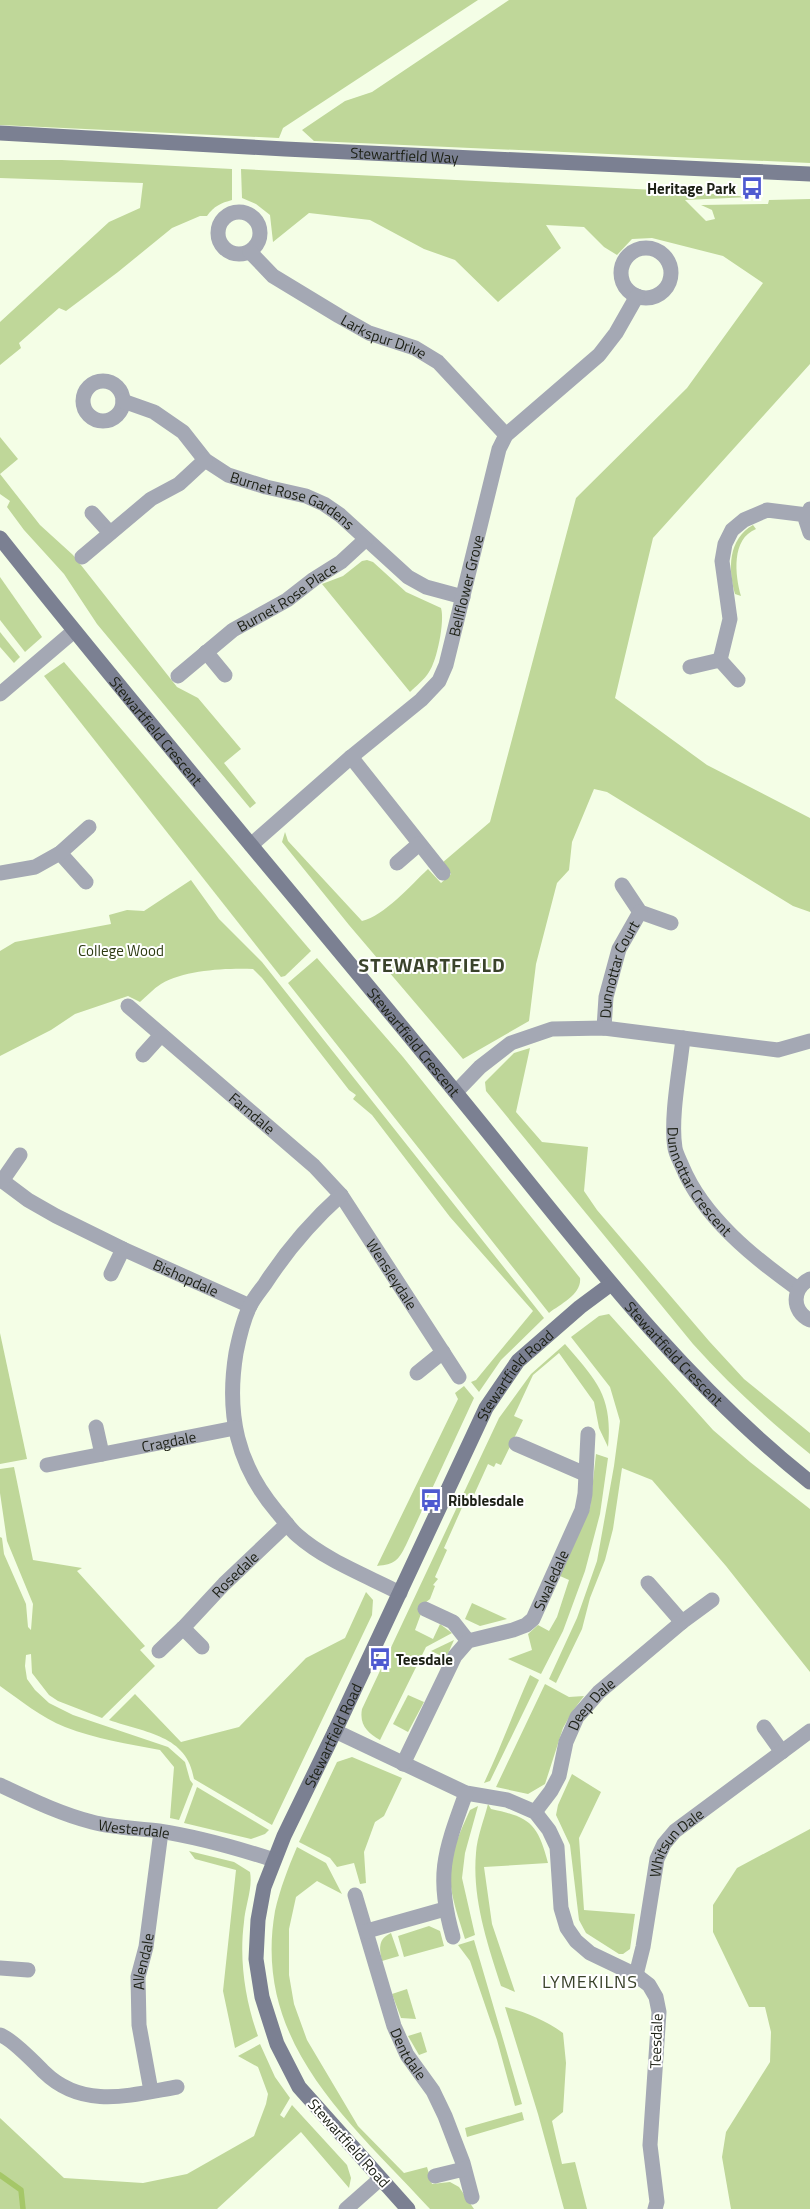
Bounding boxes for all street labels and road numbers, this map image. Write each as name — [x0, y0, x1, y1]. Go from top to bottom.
street label: Stewartfield Way — [350, 141, 459, 169]
street label: Larkspur Drive — [337, 308, 432, 364]
street label: Burnet Rose Gardens — [227, 465, 360, 535]
street label: Bellflower Grove — [442, 532, 489, 639]
street label: Burnet Rose Place — [232, 556, 341, 637]
street label: Stewartfield Crescent — [104, 671, 209, 791]
street label: Dunnottar Court — [593, 915, 645, 1019]
street label: Stewartfield Crescent — [362, 982, 466, 1102]
street label: Farndale — [224, 1086, 281, 1139]
street label: Dunnottar Crescent — [662, 1127, 738, 1242]
street label: Wensleydale — [361, 1234, 424, 1314]
street label: Bishopdale — [149, 1252, 223, 1302]
street label: Stewartfield Crescent — [619, 1296, 729, 1411]
street label: Stewartfield Road — [470, 1324, 558, 1425]
street label: Cragdale — [139, 1424, 198, 1458]
street label: Rosedale — [206, 1546, 264, 1602]
street label: Swaledale — [527, 1546, 574, 1614]
street label: Deep Dale — [561, 1672, 620, 1734]
street label: Stewartfield Road — [298, 1679, 367, 1791]
street label: Whitsun Dale — [643, 1802, 708, 1879]
street label: Westerdale — [96, 1812, 172, 1844]
street label: Allendale — [127, 1932, 159, 1990]
street label: Teesdale — [644, 2013, 668, 2069]
street label: Dentdale — [385, 2024, 433, 2084]
street label: Stewartfield Road — [303, 2093, 395, 2193]

